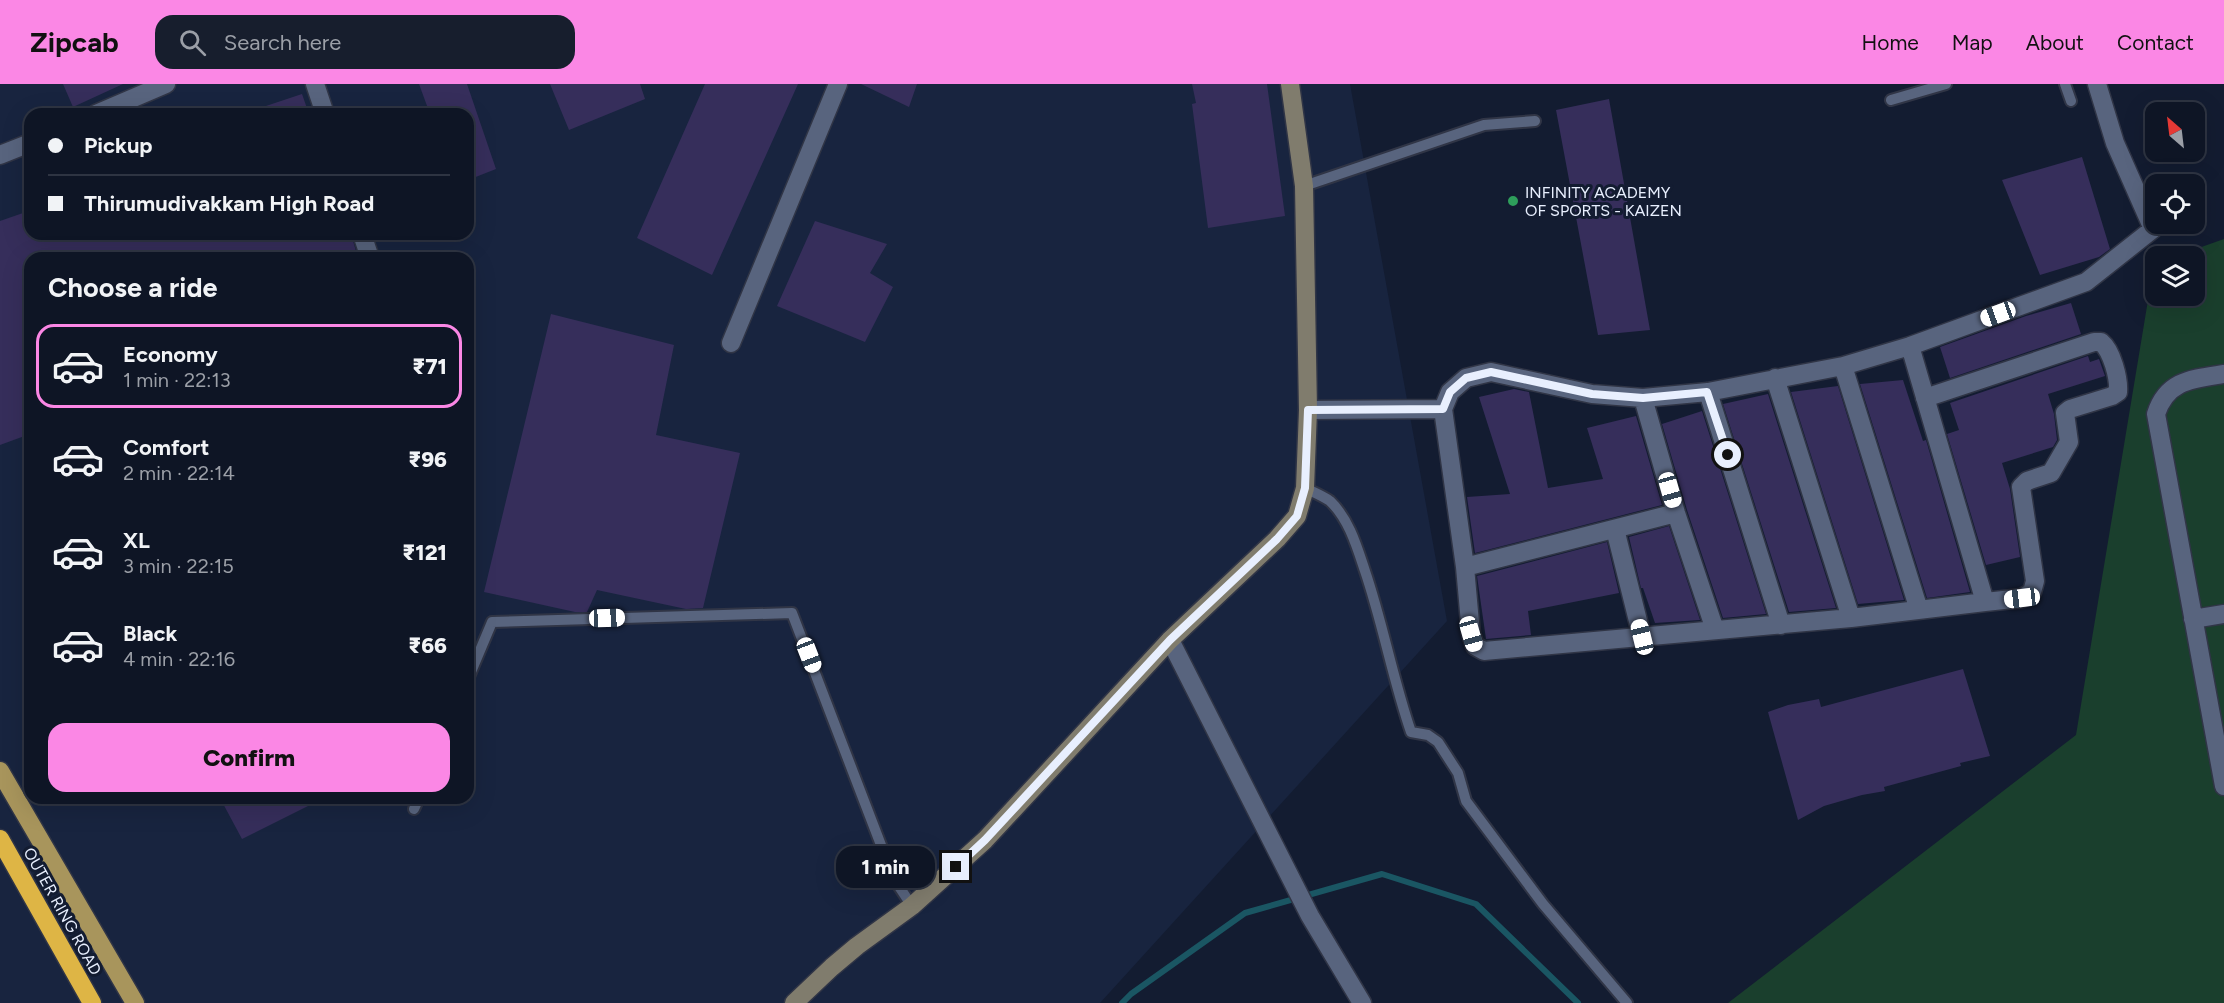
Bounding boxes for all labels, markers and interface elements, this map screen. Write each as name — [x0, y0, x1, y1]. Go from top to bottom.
search box — [155, 15, 575, 69]
text: Zipcab — [30, 25, 119, 59]
icon: search — [176, 26, 209, 59]
text: Search here — [224, 29, 341, 56]
text: Home — [1862, 30, 1919, 55]
text: Map — [1952, 30, 1993, 55]
text: About — [2026, 30, 2084, 55]
text: Contact — [2117, 30, 2194, 55]
north arrow — [2145, 102, 2205, 162]
map controls — [2145, 102, 2205, 306]
text: Pickup — [84, 132, 153, 159]
button: locate — [2145, 174, 2205, 234]
place label: INFINITY ACADEMY OF SPORTS - KAIZEN — [1525, 183, 1682, 220]
text: Thirumudivakkam High Road — [84, 190, 374, 217]
marker: INFINITY ACADEMY OF SPORTS - KAIZEN — [1506, 194, 1520, 208]
button: layers — [2145, 246, 2205, 306]
text: Choose a ride — [48, 271, 217, 304]
car — [1978, 299, 2018, 329]
icon: car — [51, 339, 105, 393]
text: Economy — [123, 341, 218, 368]
text: ₹71 — [412, 353, 447, 380]
text: 1 min · 22:13 — [123, 368, 231, 392]
icon: car — [51, 432, 105, 486]
text: Comfort — [123, 434, 209, 461]
route start — [1714, 441, 1741, 468]
text: ₹96 — [408, 446, 447, 473]
text: 2 min · 22:14 — [123, 461, 235, 485]
car — [1656, 470, 1684, 510]
icon: car — [51, 525, 105, 579]
text: XL — [123, 527, 150, 554]
text: ₹121 — [402, 539, 447, 566]
text: 3 min · 22:15 — [123, 554, 234, 578]
car — [2003, 587, 2041, 609]
car — [589, 608, 625, 628]
car — [1457, 614, 1485, 654]
car — [1629, 617, 1655, 657]
icon: car — [51, 618, 105, 672]
text: Black — [123, 620, 177, 647]
text: ₹66 — [408, 632, 447, 659]
car — [794, 635, 824, 675]
text: 4 min · 22:16 — [123, 647, 235, 671]
button: Confirm — [48, 723, 450, 792]
street label: OUTER RING ROAD — [20, 844, 106, 978]
callout: 1 min — [836, 846, 935, 888]
route end — [942, 853, 969, 880]
text: 1 min — [862, 855, 909, 879]

